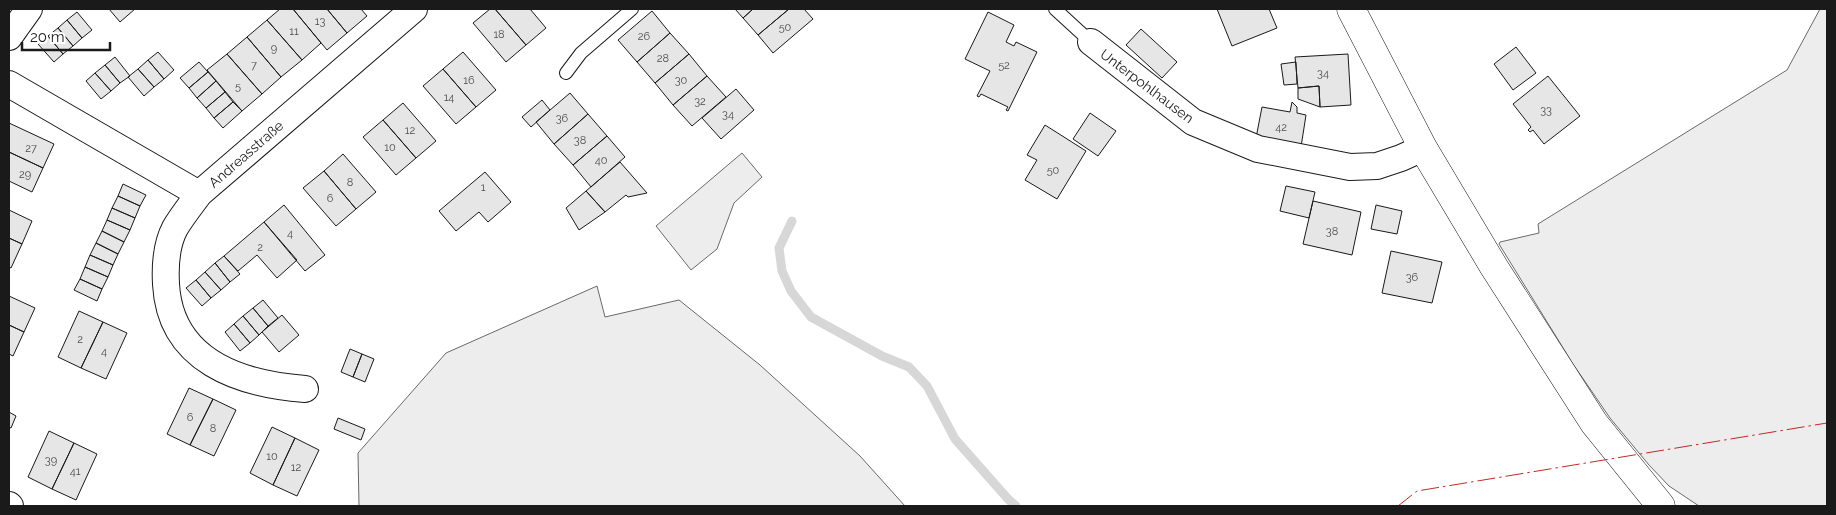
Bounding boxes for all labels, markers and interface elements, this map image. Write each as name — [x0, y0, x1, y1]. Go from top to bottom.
house number: 13 — [315, 15, 325, 28]
scale bar — [22, 20, 110, 52]
house number: 50 — [779, 21, 792, 34]
house number: 11 — [289, 25, 299, 38]
text: 20 m — [30, 28, 65, 46]
house number: 18 — [493, 28, 505, 41]
house number: 26 — [638, 30, 651, 43]
house number: 9 — [271, 42, 277, 55]
street label: Unterpohlhausen — [1097, 46, 1197, 126]
house number: 28 — [657, 52, 669, 65]
house number: 7 — [251, 59, 257, 72]
house number: 52 — [998, 59, 1010, 72]
house number: 34 — [1317, 67, 1329, 80]
house number: 16 — [463, 74, 475, 87]
house number: 30 — [675, 74, 688, 87]
house number: 5 — [235, 80, 241, 93]
house number: 14 — [444, 91, 454, 104]
house number: 32 — [694, 95, 706, 108]
house number: 33 — [1540, 104, 1552, 117]
house number: 34 — [722, 108, 734, 121]
house number: 36 — [556, 112, 569, 125]
street label: Andreasstraße — [205, 117, 287, 191]
house number: 42 — [1275, 121, 1287, 134]
house number: 12 — [405, 124, 415, 137]
house number: 38 — [574, 134, 586, 147]
house number: 10 — [384, 141, 396, 154]
house number: 27 — [25, 142, 37, 155]
house number: 40 — [595, 154, 608, 167]
house number: 50 — [1047, 164, 1060, 177]
house number: 29 — [19, 168, 31, 181]
house number: 8 — [347, 176, 353, 189]
house number: 1 — [481, 181, 486, 194]
house number: 6 — [327, 192, 334, 205]
house number: 38 — [1326, 225, 1338, 238]
house number: 4 — [287, 227, 293, 240]
house number: 2 — [257, 241, 263, 254]
house number: 36 — [1406, 271, 1419, 284]
house number: 2 — [77, 333, 83, 346]
house number: 4 — [101, 345, 107, 358]
house number: 6 — [187, 411, 194, 424]
house number: 8 — [210, 422, 216, 435]
house number: 10 — [266, 450, 278, 463]
house number: 39 — [45, 454, 57, 467]
house number: 12 — [291, 461, 301, 474]
house number: 41 — [70, 465, 81, 478]

